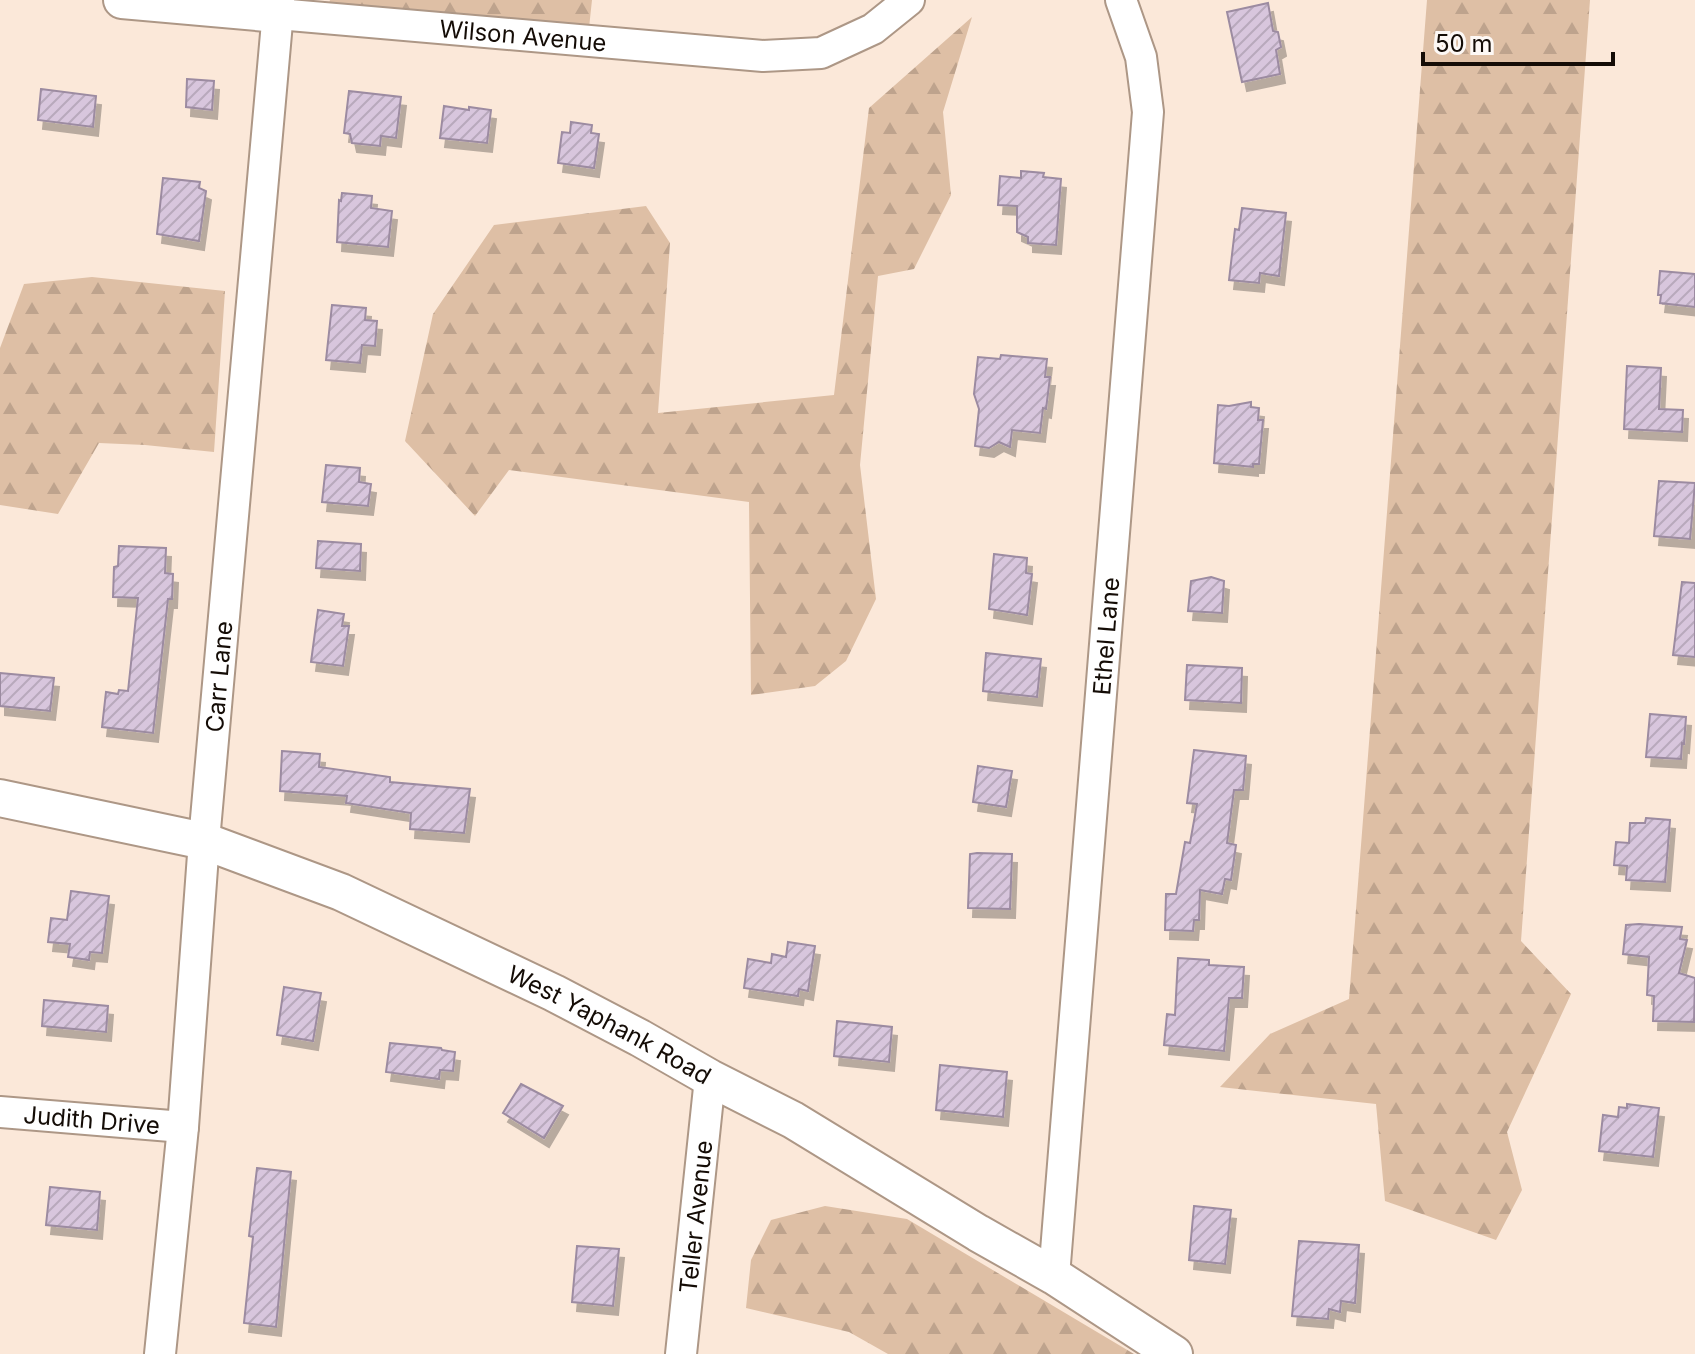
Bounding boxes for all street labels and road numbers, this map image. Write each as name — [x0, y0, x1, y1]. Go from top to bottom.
street label: Wilson Avenue — [438, 14, 608, 57]
street label: Ethel Lane — [1086, 576, 1125, 696]
street label: Carr Lane — [199, 620, 238, 733]
street label: West Yaphank Road — [503, 959, 716, 1090]
street label: Judith Drive — [22, 1099, 161, 1140]
street label: Teller Avenue — [673, 1139, 718, 1295]

